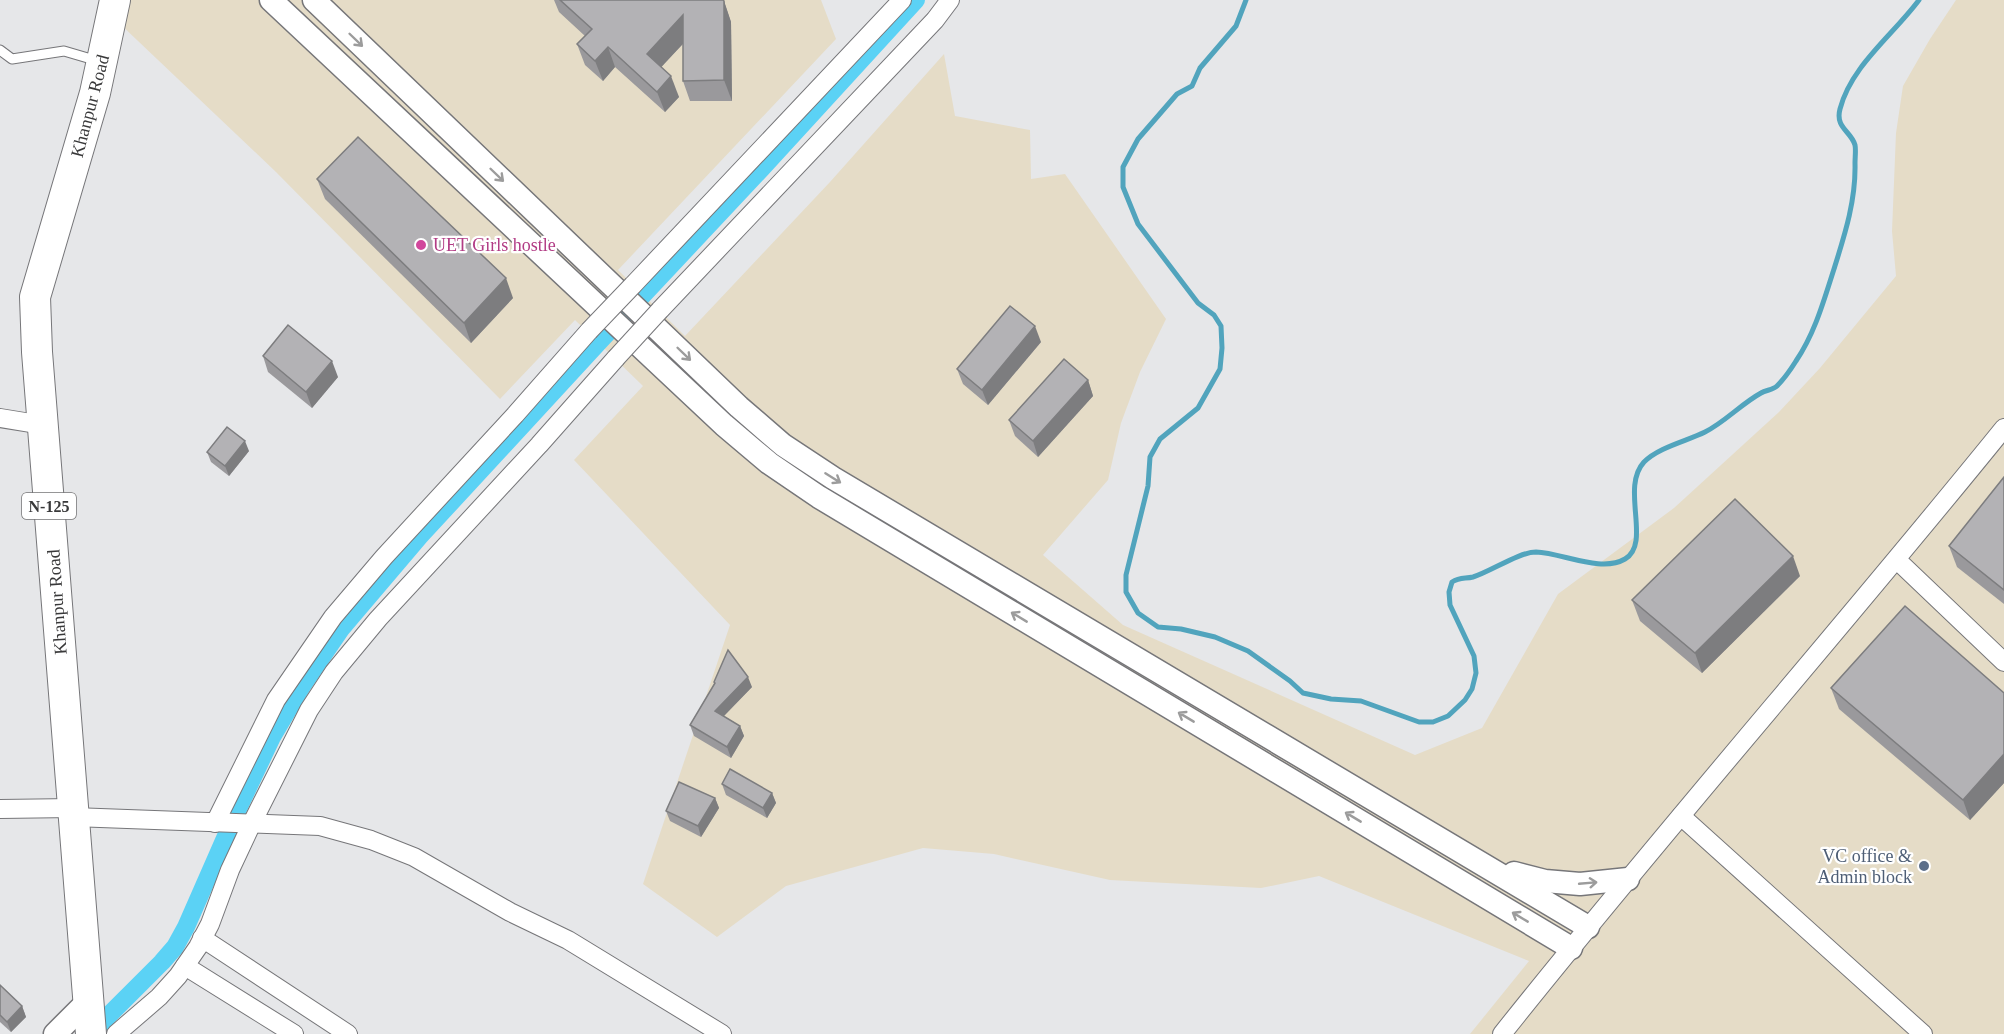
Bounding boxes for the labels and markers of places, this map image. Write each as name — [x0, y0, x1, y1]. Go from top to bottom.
place label: UET Girls hostle — [433, 235, 556, 255]
marker: UET Girls hostle — [414, 238, 428, 252]
place label: VC office & Admin block — [1818, 846, 1912, 887]
marker: VC office & Admin block — [1917, 859, 1931, 873]

